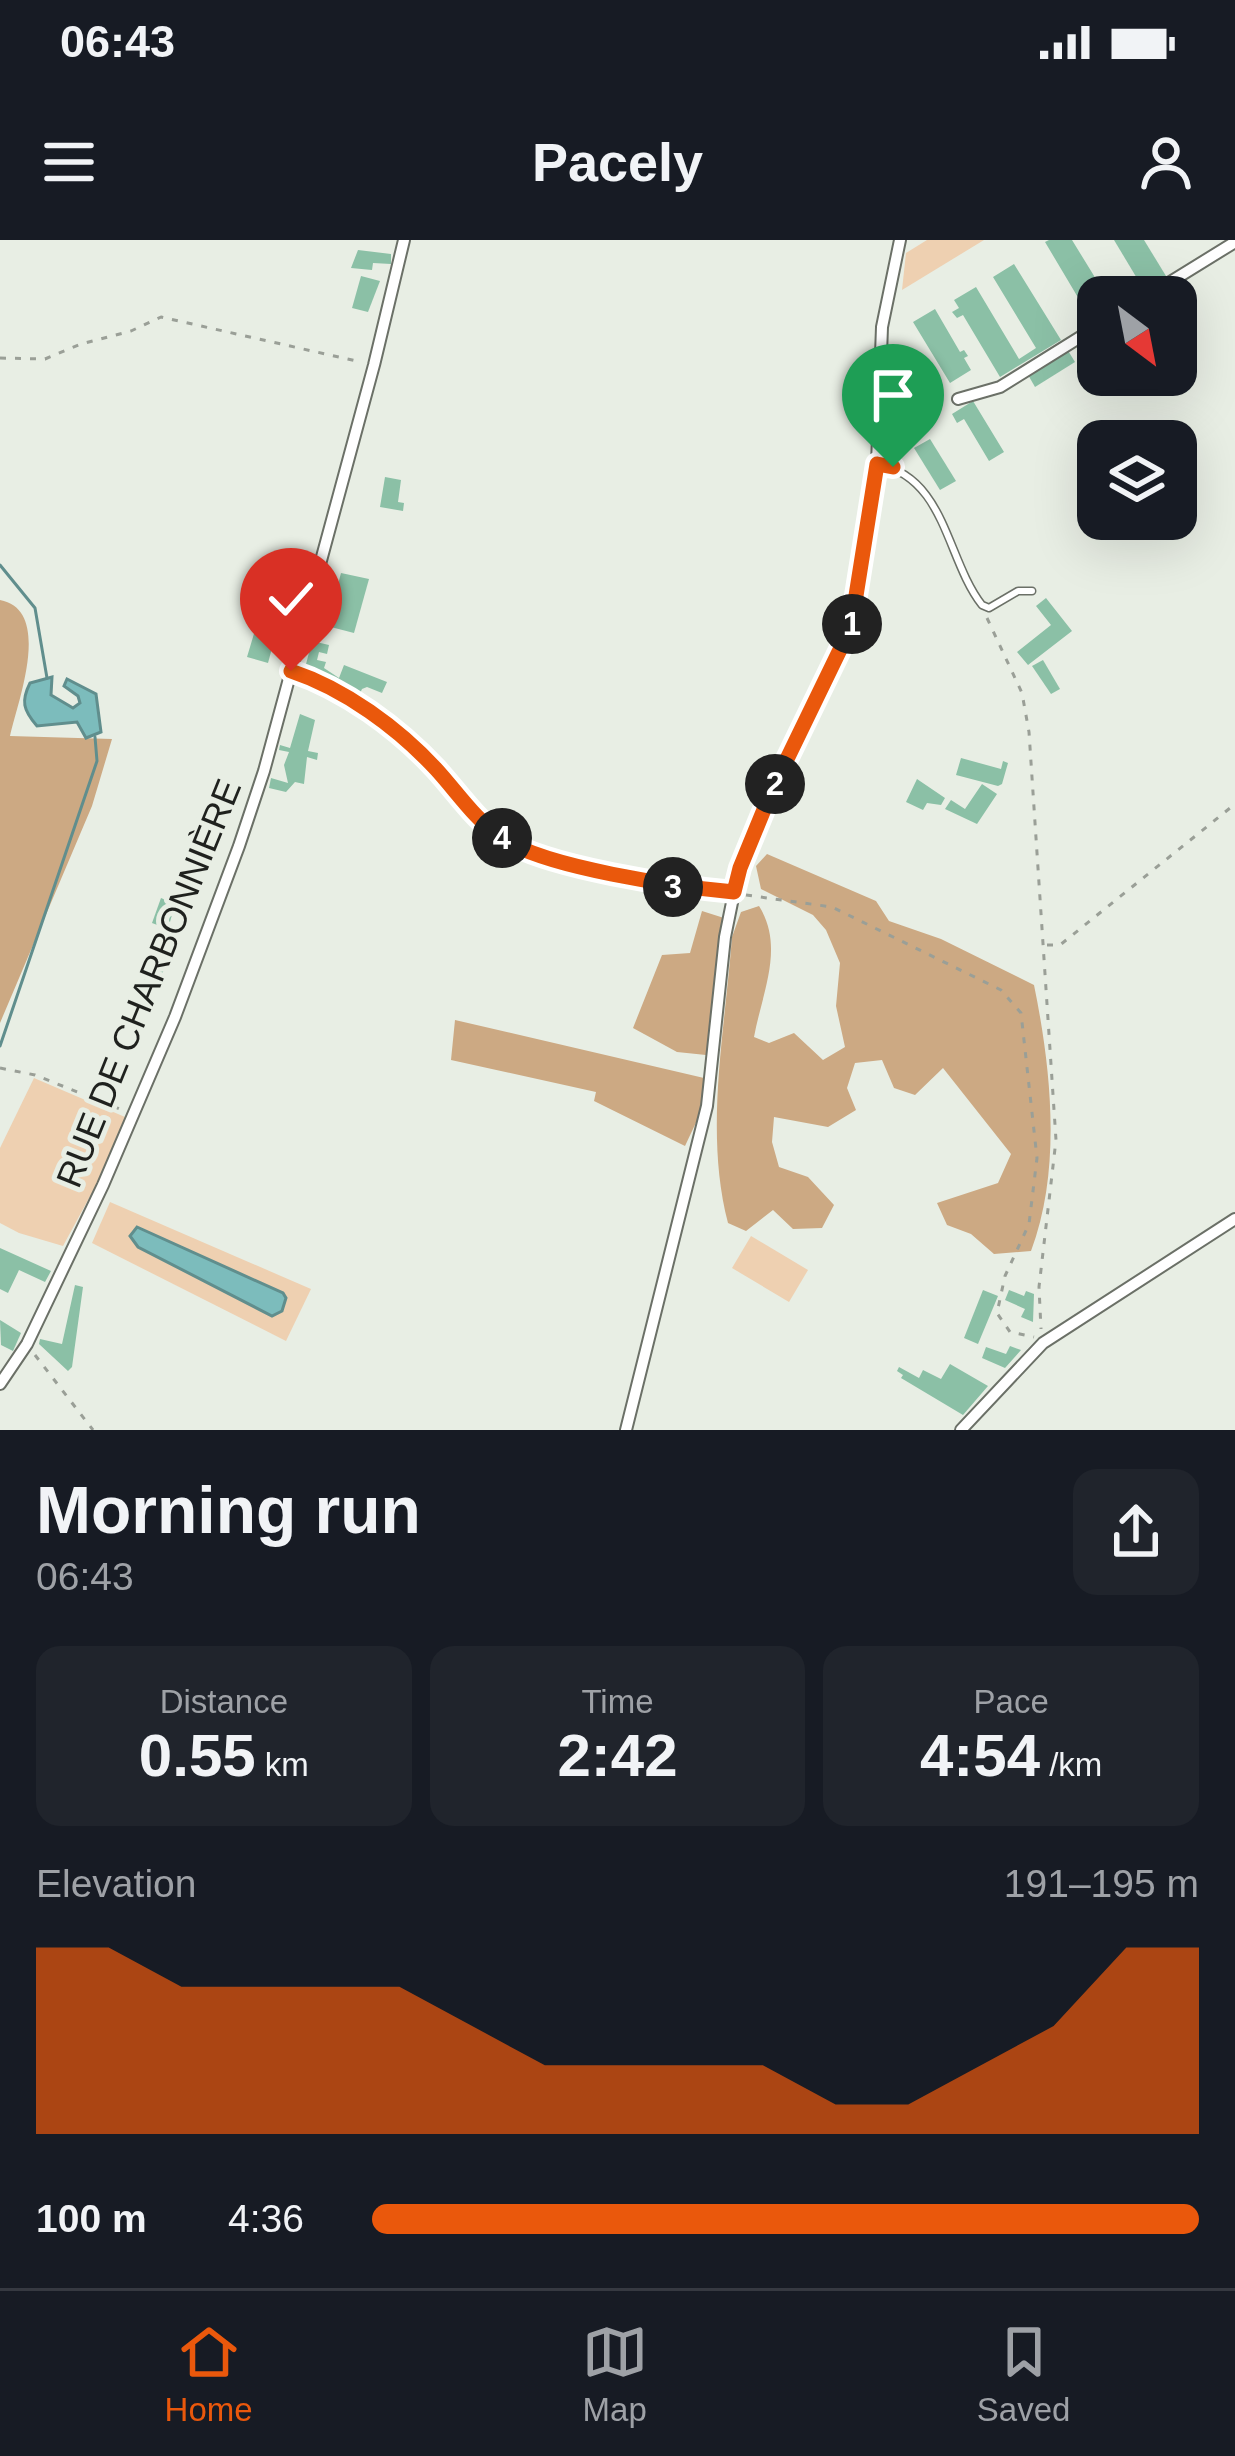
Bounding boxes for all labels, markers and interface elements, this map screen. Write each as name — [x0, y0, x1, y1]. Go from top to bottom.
text: 06:43 — [60, 16, 175, 67]
icon: menu — [36, 129, 102, 195]
icon: person — [1133, 129, 1199, 195]
text: Pacely — [532, 132, 703, 192]
north arrow — [1077, 276, 1197, 396]
map controls — [1077, 276, 1197, 540]
pin — [842, 344, 944, 467]
icon: arrive — [860, 362, 926, 428]
button: layers — [1077, 420, 1197, 540]
pin — [240, 548, 342, 671]
icon: check — [258, 566, 324, 632]
pin: 1 — [822, 594, 882, 654]
text: 1 — [843, 605, 861, 642]
pin: 2 — [745, 754, 805, 814]
text: 2 — [766, 765, 784, 802]
street label: RUE DE CHARBONNIÈRE — [48, 773, 249, 1193]
pin: 4 — [472, 808, 532, 868]
text: 4 — [493, 819, 511, 856]
pin: 3 — [643, 857, 703, 917]
text: 3 — [664, 868, 682, 905]
button: share — [1073, 1469, 1199, 1595]
text: Morning run — [36, 1473, 421, 1547]
text: 06:43 — [36, 1555, 134, 1598]
text: Distance — [160, 1683, 288, 1720]
text: Time — [581, 1683, 654, 1720]
text: Pace — [974, 1683, 1049, 1720]
text: 0.55 — [139, 1722, 256, 1789]
text: 2:42 — [557, 1722, 678, 1789]
text: 4:54 — [920, 1722, 1040, 1789]
text: km — [256, 1746, 309, 1783]
text: /km — [1040, 1746, 1102, 1783]
text: Elevation — [36, 1862, 196, 1905]
text: 191–195 m — [1004, 1862, 1199, 1905]
text: 100 m — [36, 2197, 147, 2240]
text: 4:36 — [228, 2197, 304, 2240]
tab: Home — [165, 2319, 253, 2429]
tab: Map — [582, 2319, 648, 2429]
tab: Saved — [977, 2319, 1070, 2429]

